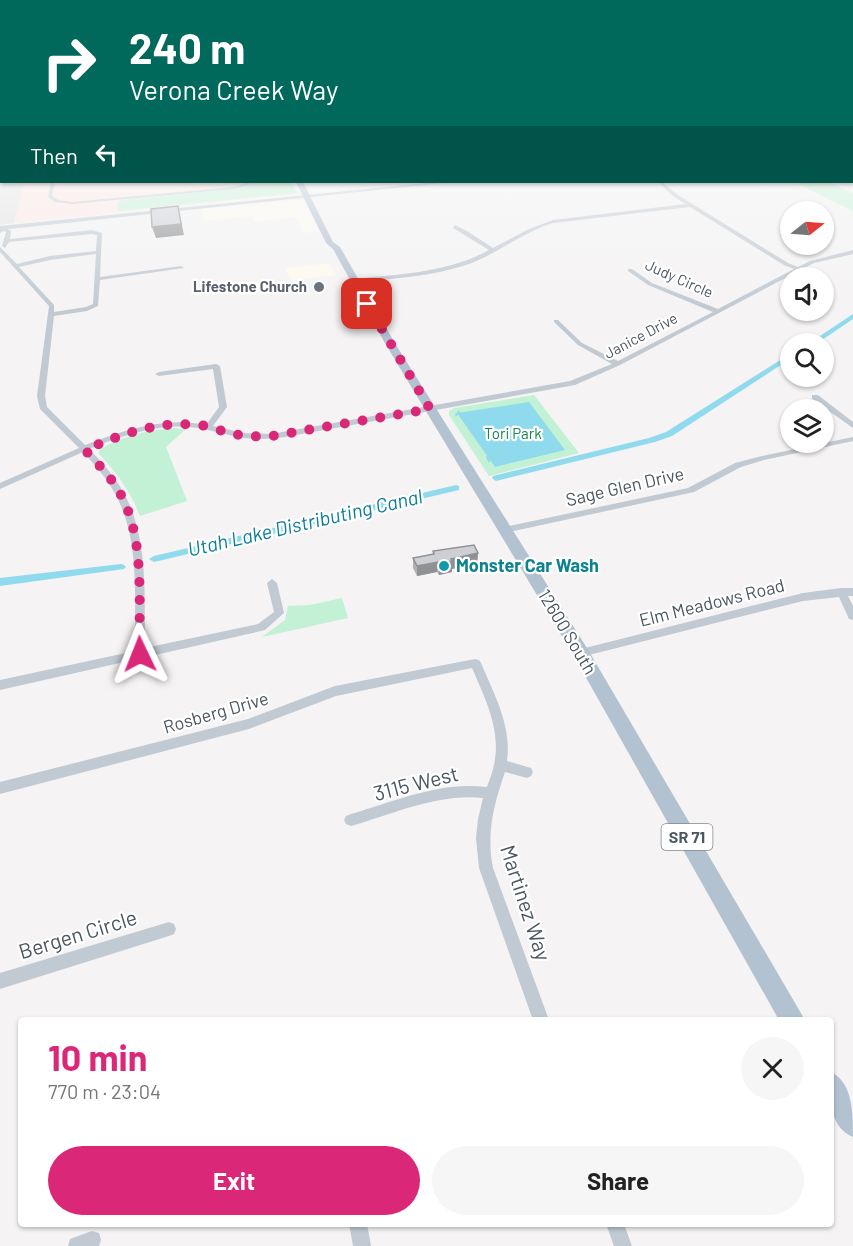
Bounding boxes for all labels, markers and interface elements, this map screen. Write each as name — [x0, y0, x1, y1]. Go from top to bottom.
text: 240 m — [129, 22, 245, 72]
icon: right — [30, 24, 108, 102]
text: Verona Creek Way — [129, 73, 338, 105]
icon: left — [90, 138, 123, 171]
text: Then — [30, 142, 78, 168]
north arrow — [780, 201, 834, 255]
map controls — [780, 201, 834, 453]
street label: Judy Circle — [643, 255, 716, 301]
button: sound — [780, 267, 834, 321]
place label: Lifestone Church — [193, 277, 307, 295]
pin — [341, 278, 392, 329]
marker: Lifestone Church — [312, 280, 326, 294]
icon: arrive — [350, 287, 383, 320]
street label: Janice Drive — [601, 308, 680, 362]
button: search — [780, 333, 834, 387]
button: layers — [780, 399, 834, 453]
park label: Tori Park — [484, 424, 542, 442]
street label: Sage Glen Drive — [564, 462, 686, 510]
water label: Utah Lake Distributing Canal — [185, 483, 425, 561]
place label: Monster Car Wash — [456, 554, 599, 576]
marker: Monster Car Wash — [437, 559, 451, 573]
street label: Elm Meadows Road — [637, 573, 787, 631]
street label: 12600 South — [534, 585, 602, 678]
position arrow — [108, 622, 172, 686]
street label: Rosberg Drive — [161, 687, 271, 738]
street label: 3115 West — [371, 760, 461, 805]
road number: SR 71 — [662, 824, 712, 850]
street label: Martinez Way — [496, 841, 557, 964]
street label: Bergen Circle — [15, 904, 140, 963]
text: 10 min — [48, 1035, 147, 1078]
button: close — [741, 1037, 804, 1100]
text: 770 m · 23:04 — [48, 1079, 161, 1103]
button: Exit — [48, 1146, 420, 1215]
button: Share — [432, 1146, 804, 1215]

